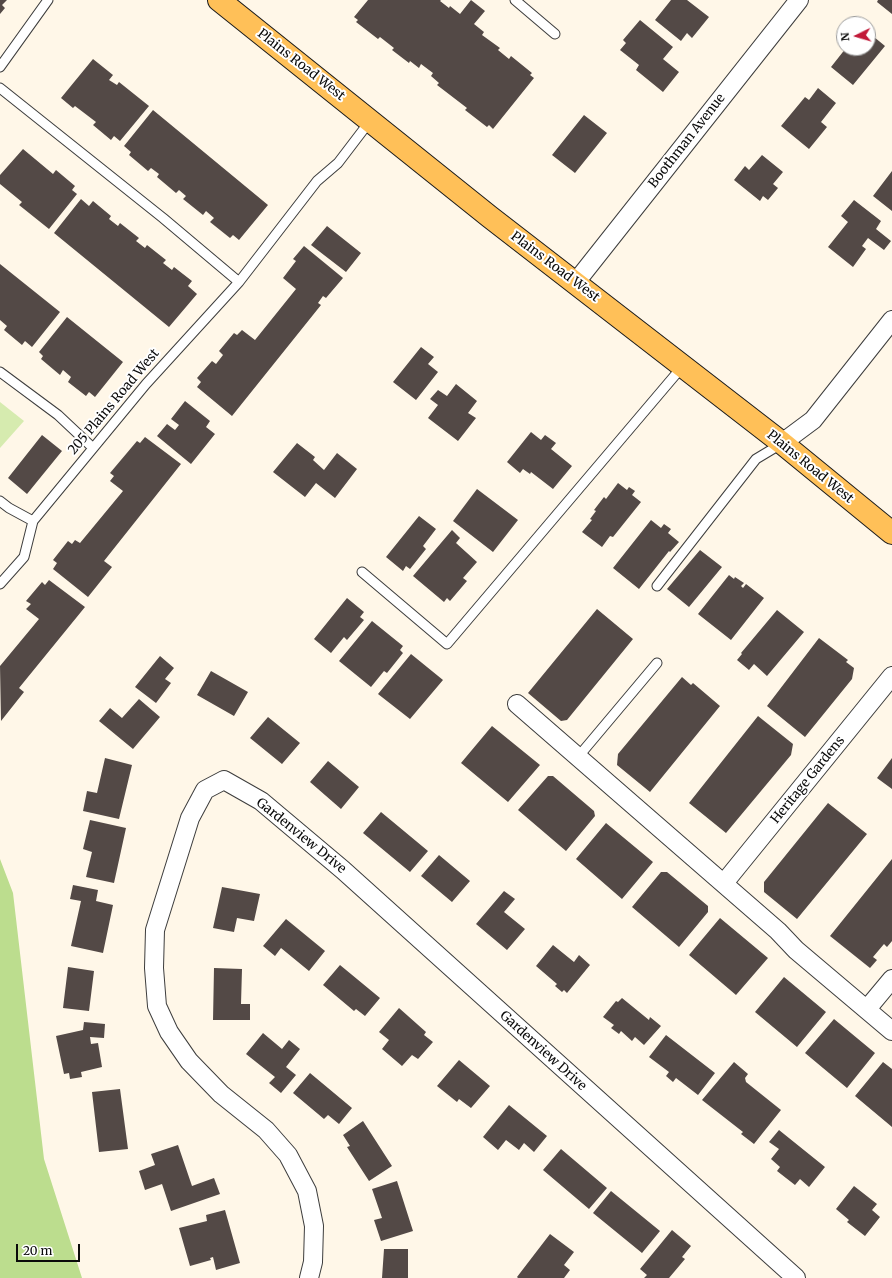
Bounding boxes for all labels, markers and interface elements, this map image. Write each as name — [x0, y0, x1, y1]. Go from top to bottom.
north arrow — [836, 16, 876, 56]
street label: Plains Road West — [254, 26, 348, 104]
text: N — [838, 32, 852, 42]
street label: Boothman Avenue — [645, 91, 729, 191]
street label: Plains Road West — [508, 229, 602, 305]
street label: 205 Plains Road West — [65, 346, 163, 458]
street label: Plains Road West — [764, 427, 856, 507]
street label: Heritage Gardens — [768, 733, 848, 827]
street label: Gardenview Drive — [253, 795, 349, 877]
street label: Gardenview Drive — [496, 1008, 590, 1094]
scale bar — [18, 1236, 82, 1262]
text: 20 m — [23, 1243, 52, 1258]

